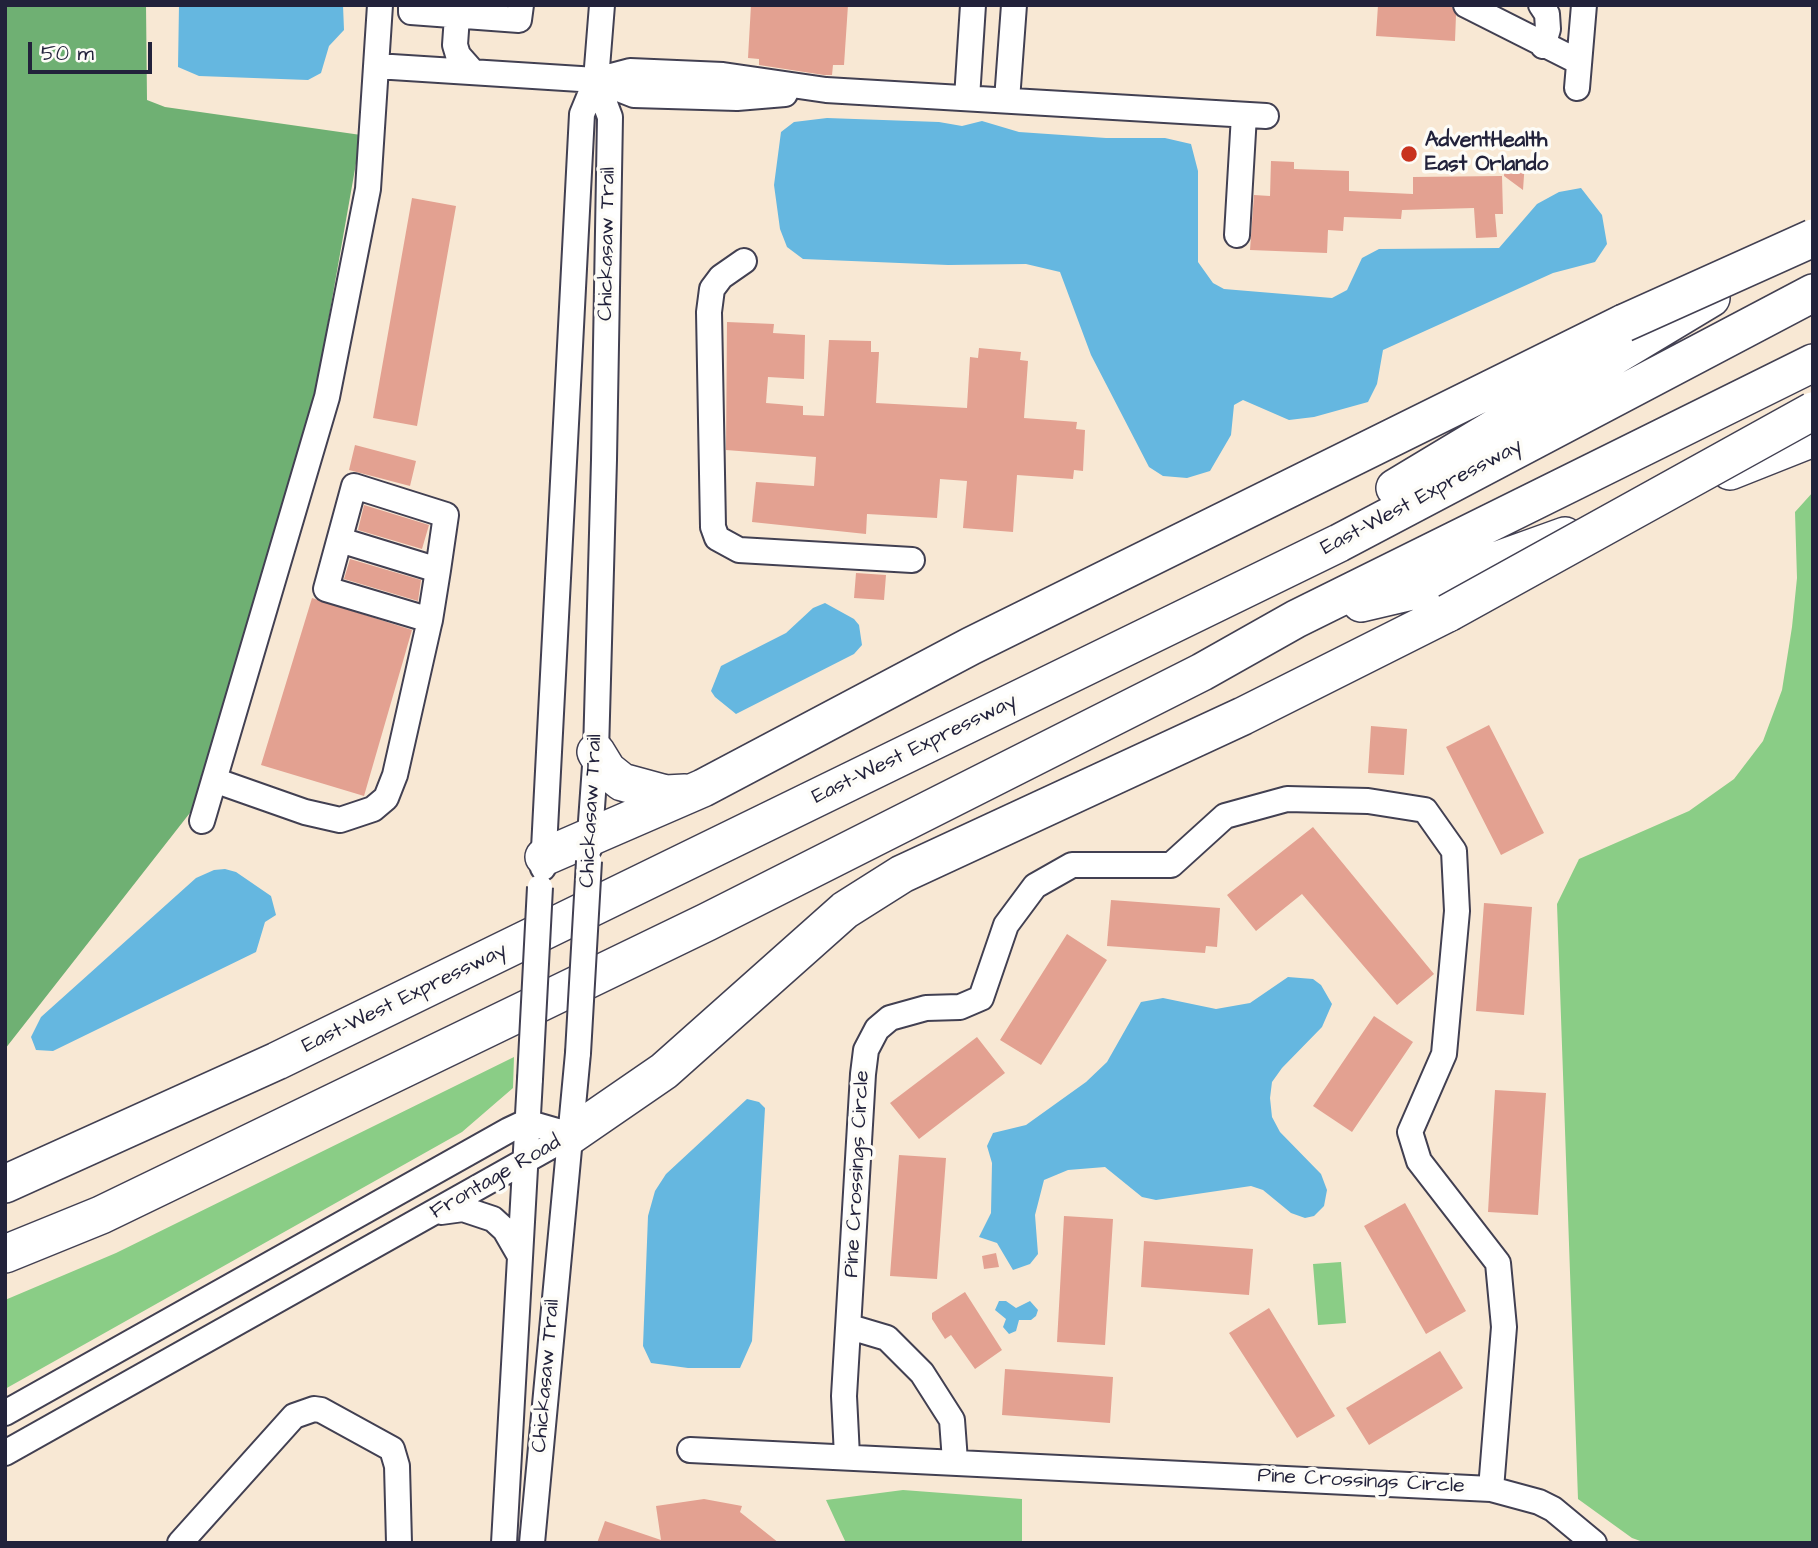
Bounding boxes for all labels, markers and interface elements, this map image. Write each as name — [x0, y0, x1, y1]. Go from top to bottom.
scale bar — [32, 28, 156, 72]
text: 50 m — [41, 39, 94, 68]
place label: AdventHealth East Orlando — [1425, 129, 1548, 179]
marker: AdventHealth East Orlando — [1399, 144, 1419, 164]
street label: Chickasaw Trail — [594, 167, 622, 321]
street label: East-West Expressway — [1317, 434, 1527, 562]
street label: East-West Expressway — [809, 689, 1021, 811]
street label: Chickasaw Trail — [575, 734, 609, 888]
street label: East-West Expressway — [299, 938, 511, 1060]
street label: Pine Crossings Circle — [840, 1070, 876, 1278]
street label: Frontage Road — [426, 1130, 566, 1226]
street label: Chickasaw Trail — [528, 1298, 566, 1454]
street label: Pine Crossings Circle — [1257, 1464, 1465, 1500]

